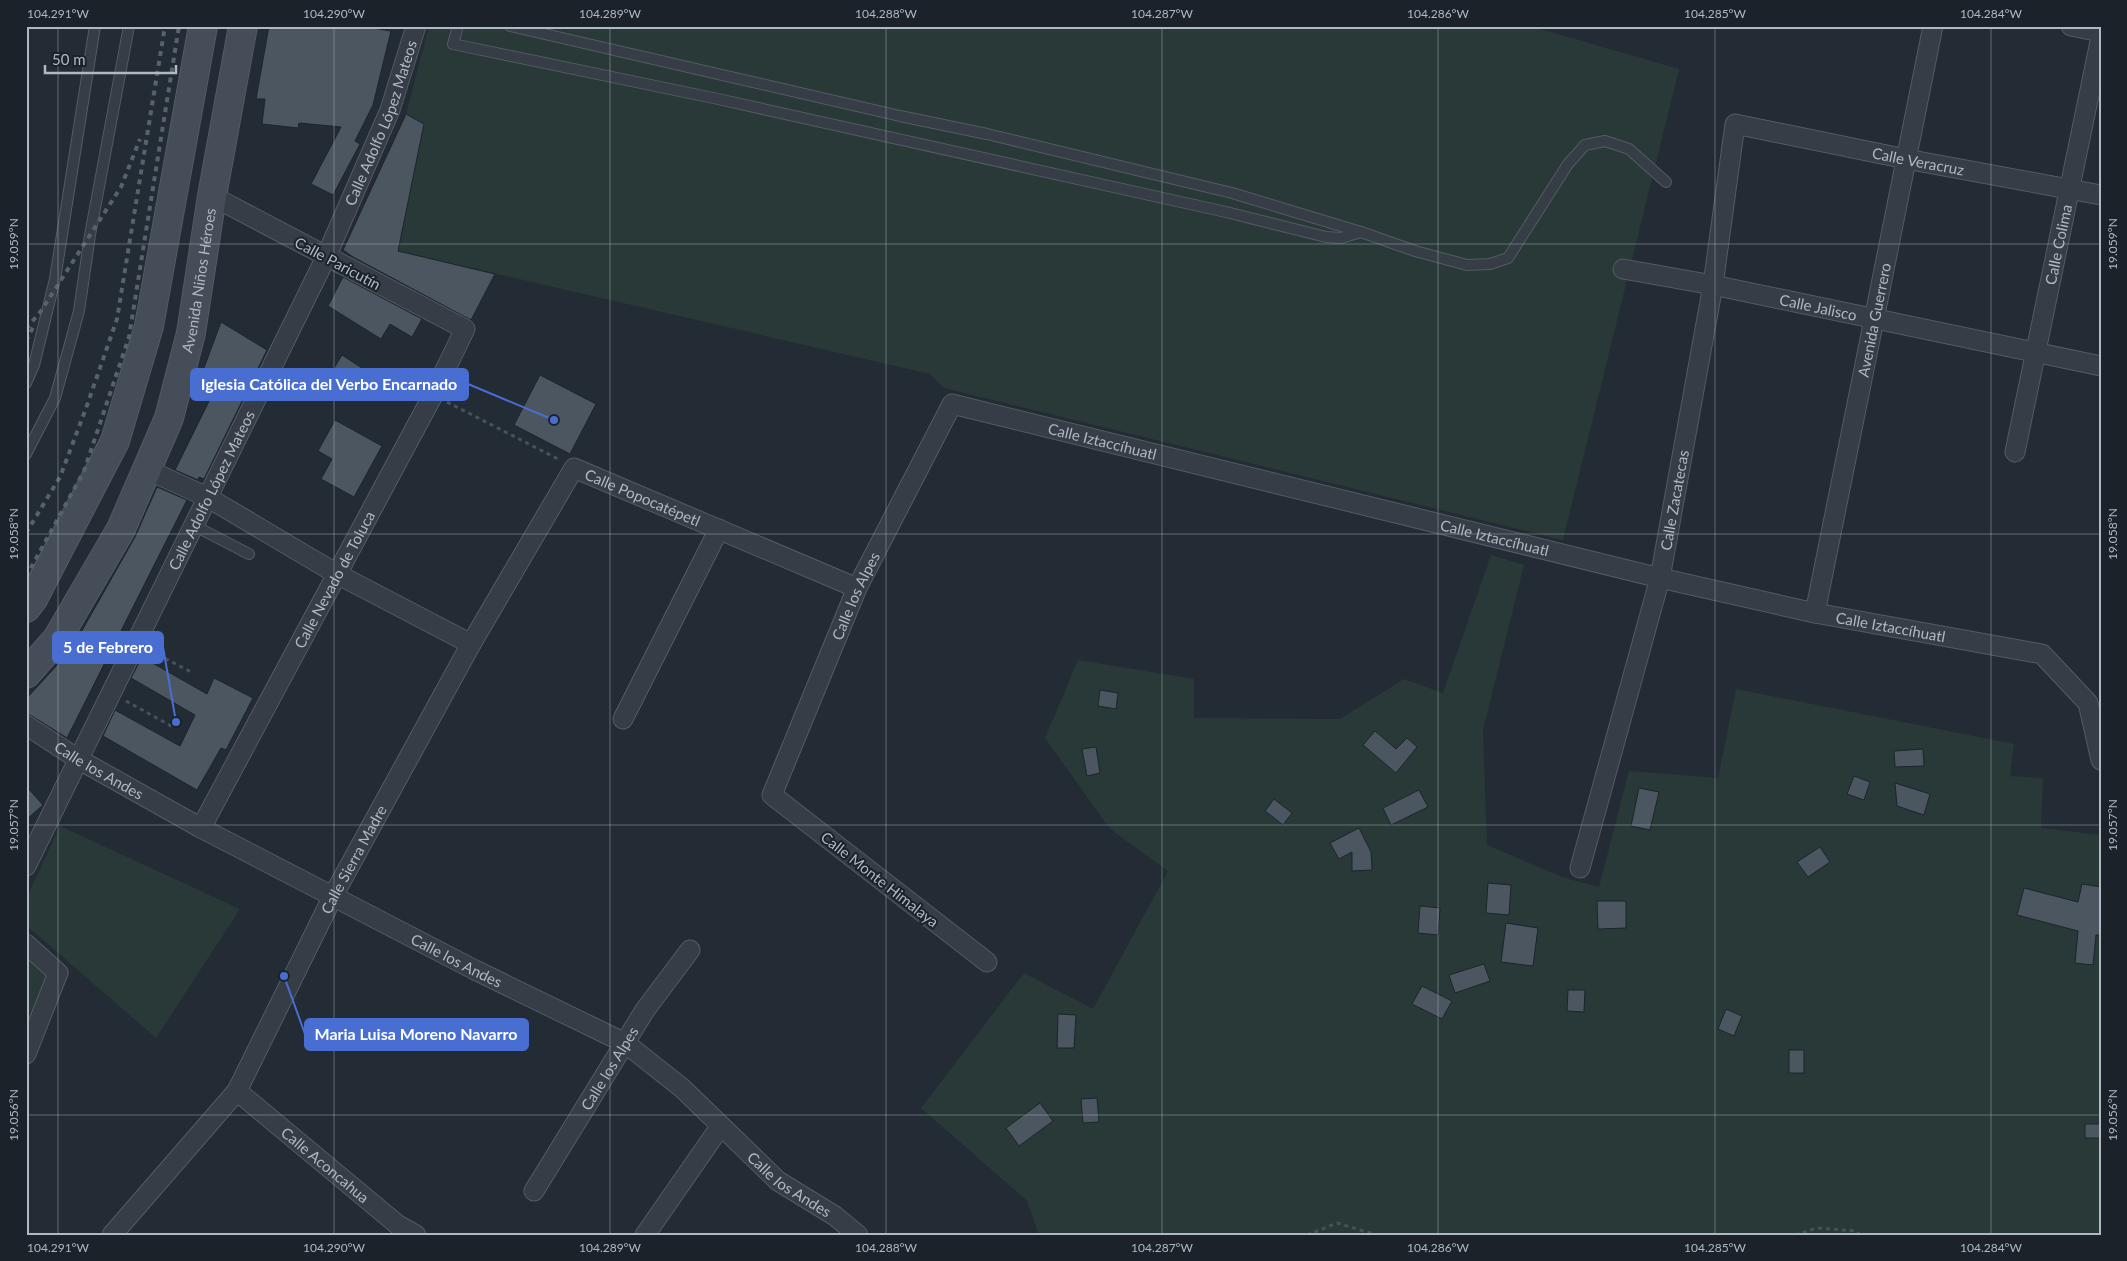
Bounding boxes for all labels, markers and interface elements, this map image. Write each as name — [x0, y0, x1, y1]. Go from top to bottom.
text: 104.291°W — [27, 6, 90, 21]
text: 104.290°W — [303, 6, 366, 21]
text: 104.289°W — [579, 6, 642, 21]
text: 104.288°W — [855, 6, 918, 21]
text: 104.287°W — [1131, 6, 1194, 21]
text: 104.286°W — [1407, 6, 1470, 21]
text: 104.285°W — [1684, 6, 1747, 21]
text: 104.284°W — [1960, 6, 2023, 21]
street label: Calle Adolfo López Mateos — [341, 38, 420, 208]
scale bar — [45, 42, 176, 74]
text: 50 m — [52, 50, 86, 68]
street label: Calle Veracruz — [1871, 143, 1966, 179]
street label: Calle Colima — [2041, 203, 2075, 286]
street label: Avenida Niños Héroes — [177, 207, 219, 354]
text: 19.059°N — [6, 218, 21, 270]
text: 19.059°N — [2105, 218, 2120, 270]
street label: Calle Paricutín — [292, 233, 384, 293]
street label: Avenida Guerrero — [1854, 261, 1894, 379]
street label: Calle Jalisco — [1778, 290, 1859, 324]
callout: Iglesia Católica del Verbo Encarnado — [191, 369, 468, 400]
text: Iglesia Católica del Verbo Encarnado — [201, 374, 457, 393]
street label: Calle Adolfo López Mateos — [164, 407, 258, 573]
street label: Calle Iztaccíhuatl — [1046, 419, 1159, 463]
street label: Calle Zacatecas — [1656, 448, 1692, 552]
street label: Calle Popocatépetl — [582, 465, 703, 530]
text: 19.058°N — [6, 508, 21, 560]
street label: Calle Nevado de Toluca — [290, 508, 378, 651]
text: 19.058°N — [2105, 508, 2120, 560]
street label: Calle Iztaccíhuatl — [1439, 515, 1551, 559]
street label: Calle los Alpes — [828, 549, 883, 643]
street label: Calle Iztaccíhuatl — [1834, 608, 1947, 645]
callout: 5 de Febrero — [53, 632, 163, 663]
text: 5 de Febrero — [63, 637, 153, 656]
street label: Calle los Andes — [51, 737, 147, 803]
text: 19.057°N — [6, 799, 21, 851]
text: 19.057°N — [2105, 799, 2120, 851]
street label: Calle Sierra Madre — [317, 802, 390, 916]
street label: Calle Monte Himalaya — [818, 827, 942, 931]
street label: Calle los Andes — [408, 930, 505, 991]
callout: Maria Luisa Moreno Navarro — [305, 1019, 528, 1050]
street label: Calle los Alpes — [577, 1023, 642, 1113]
text: Maria Luisa Moreno Navarro — [315, 1024, 517, 1043]
text: 19.056°N — [6, 1089, 21, 1141]
text: 19.056°N — [2105, 1089, 2120, 1141]
street label: Calle Aconcahua — [278, 1123, 373, 1206]
street label: Calle los Andes — [744, 1148, 835, 1221]
text: 104.291°W — [27, 1240, 90, 1255]
text: 104.290°W — [303, 1240, 366, 1255]
text: 104.289°W — [579, 1240, 642, 1255]
text: 104.288°W — [855, 1240, 918, 1255]
text: 104.287°W — [1131, 1240, 1194, 1255]
text: 104.286°W — [1407, 1240, 1470, 1255]
text: 104.285°W — [1684, 1240, 1747, 1255]
text: 104.284°W — [1960, 1240, 2023, 1255]

